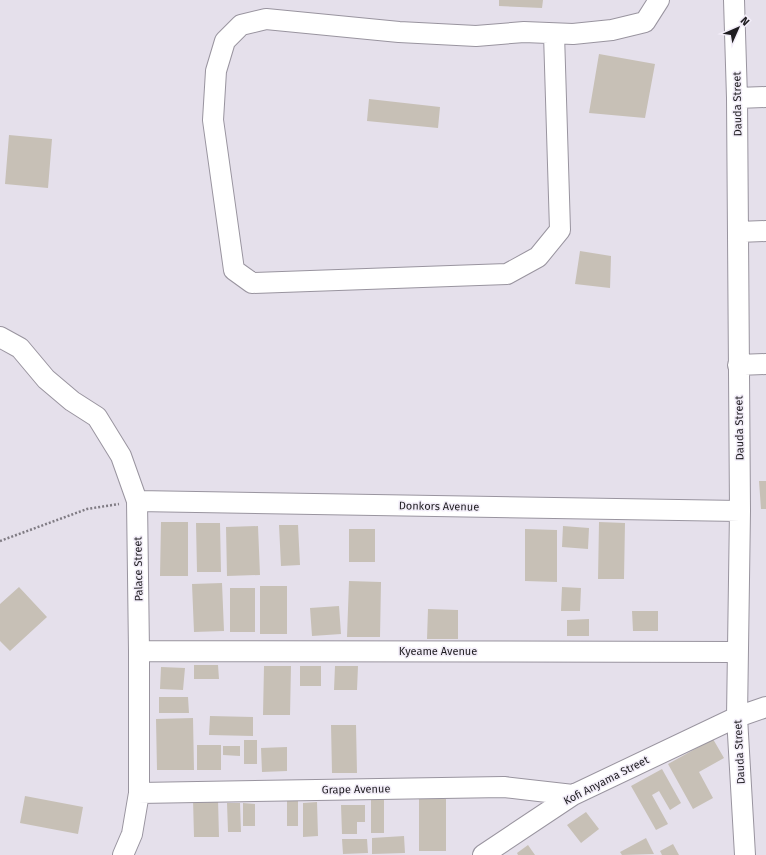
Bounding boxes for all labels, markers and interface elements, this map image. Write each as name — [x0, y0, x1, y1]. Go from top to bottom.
north arrow — [718, 8, 758, 48]
text: N — [738, 14, 752, 28]
street label: Dauda Street — [730, 72, 745, 136]
street label: Dauda Street — [732, 396, 747, 460]
street label: Donkors Avenue — [399, 499, 479, 514]
street label: Palace Street — [131, 537, 146, 601]
street label: Kyeame Avenue — [399, 645, 477, 658]
street label: Dauda Street — [731, 719, 748, 785]
street label: Kofi Anyama Street — [561, 753, 651, 808]
street label: Grape Avenue — [322, 782, 390, 797]

